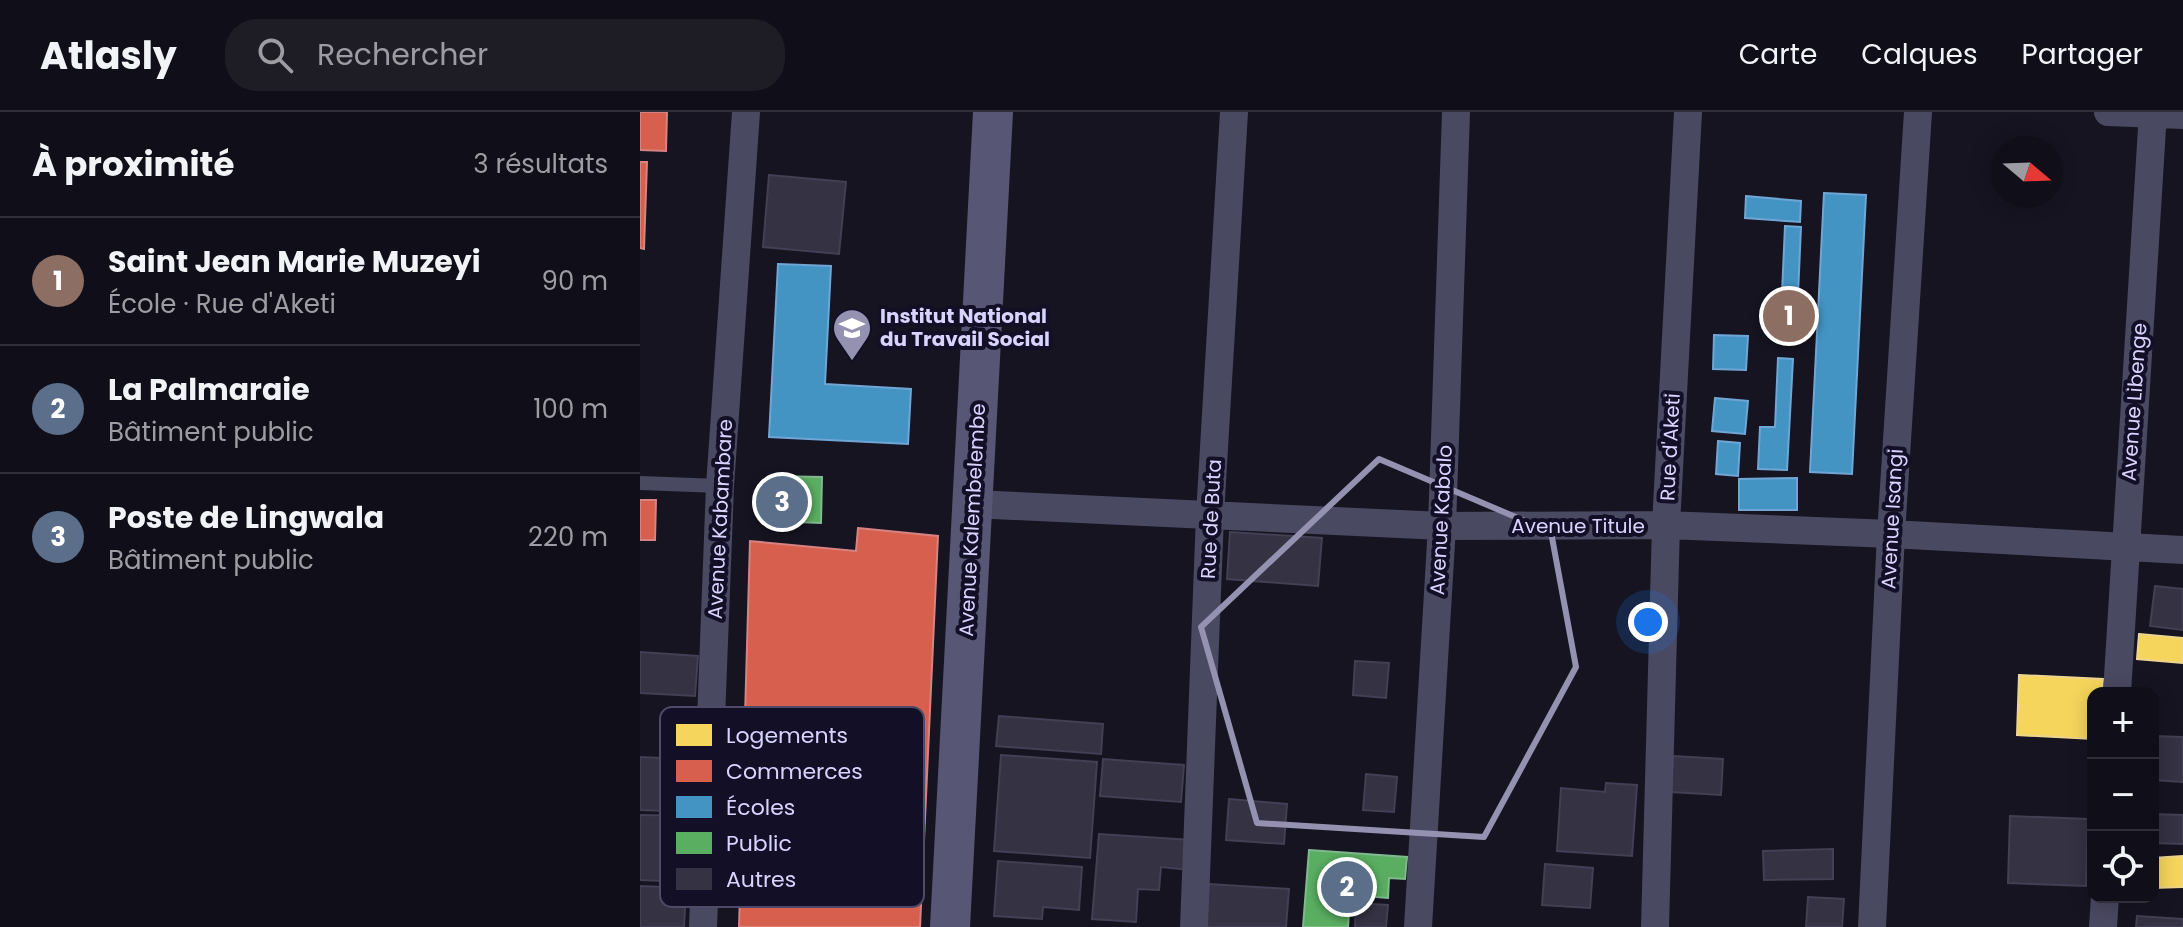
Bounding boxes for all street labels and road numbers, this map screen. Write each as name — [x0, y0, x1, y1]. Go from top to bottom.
street label: Avenue Libenge — [2115, 322, 2153, 482]
street label: Rue d'Aketi — [1653, 392, 1687, 502]
street label: Avenue Kalembelembe — [952, 403, 992, 637]
street label: Avenue Kabambare — [701, 418, 739, 620]
street label: Avenue Kabalo — [1423, 444, 1459, 596]
street label: Avenue Isangi — [1874, 448, 1910, 590]
street label: Rue de Buta — [1194, 458, 1228, 580]
street label: Avenue Titule — [1511, 512, 1645, 540]

